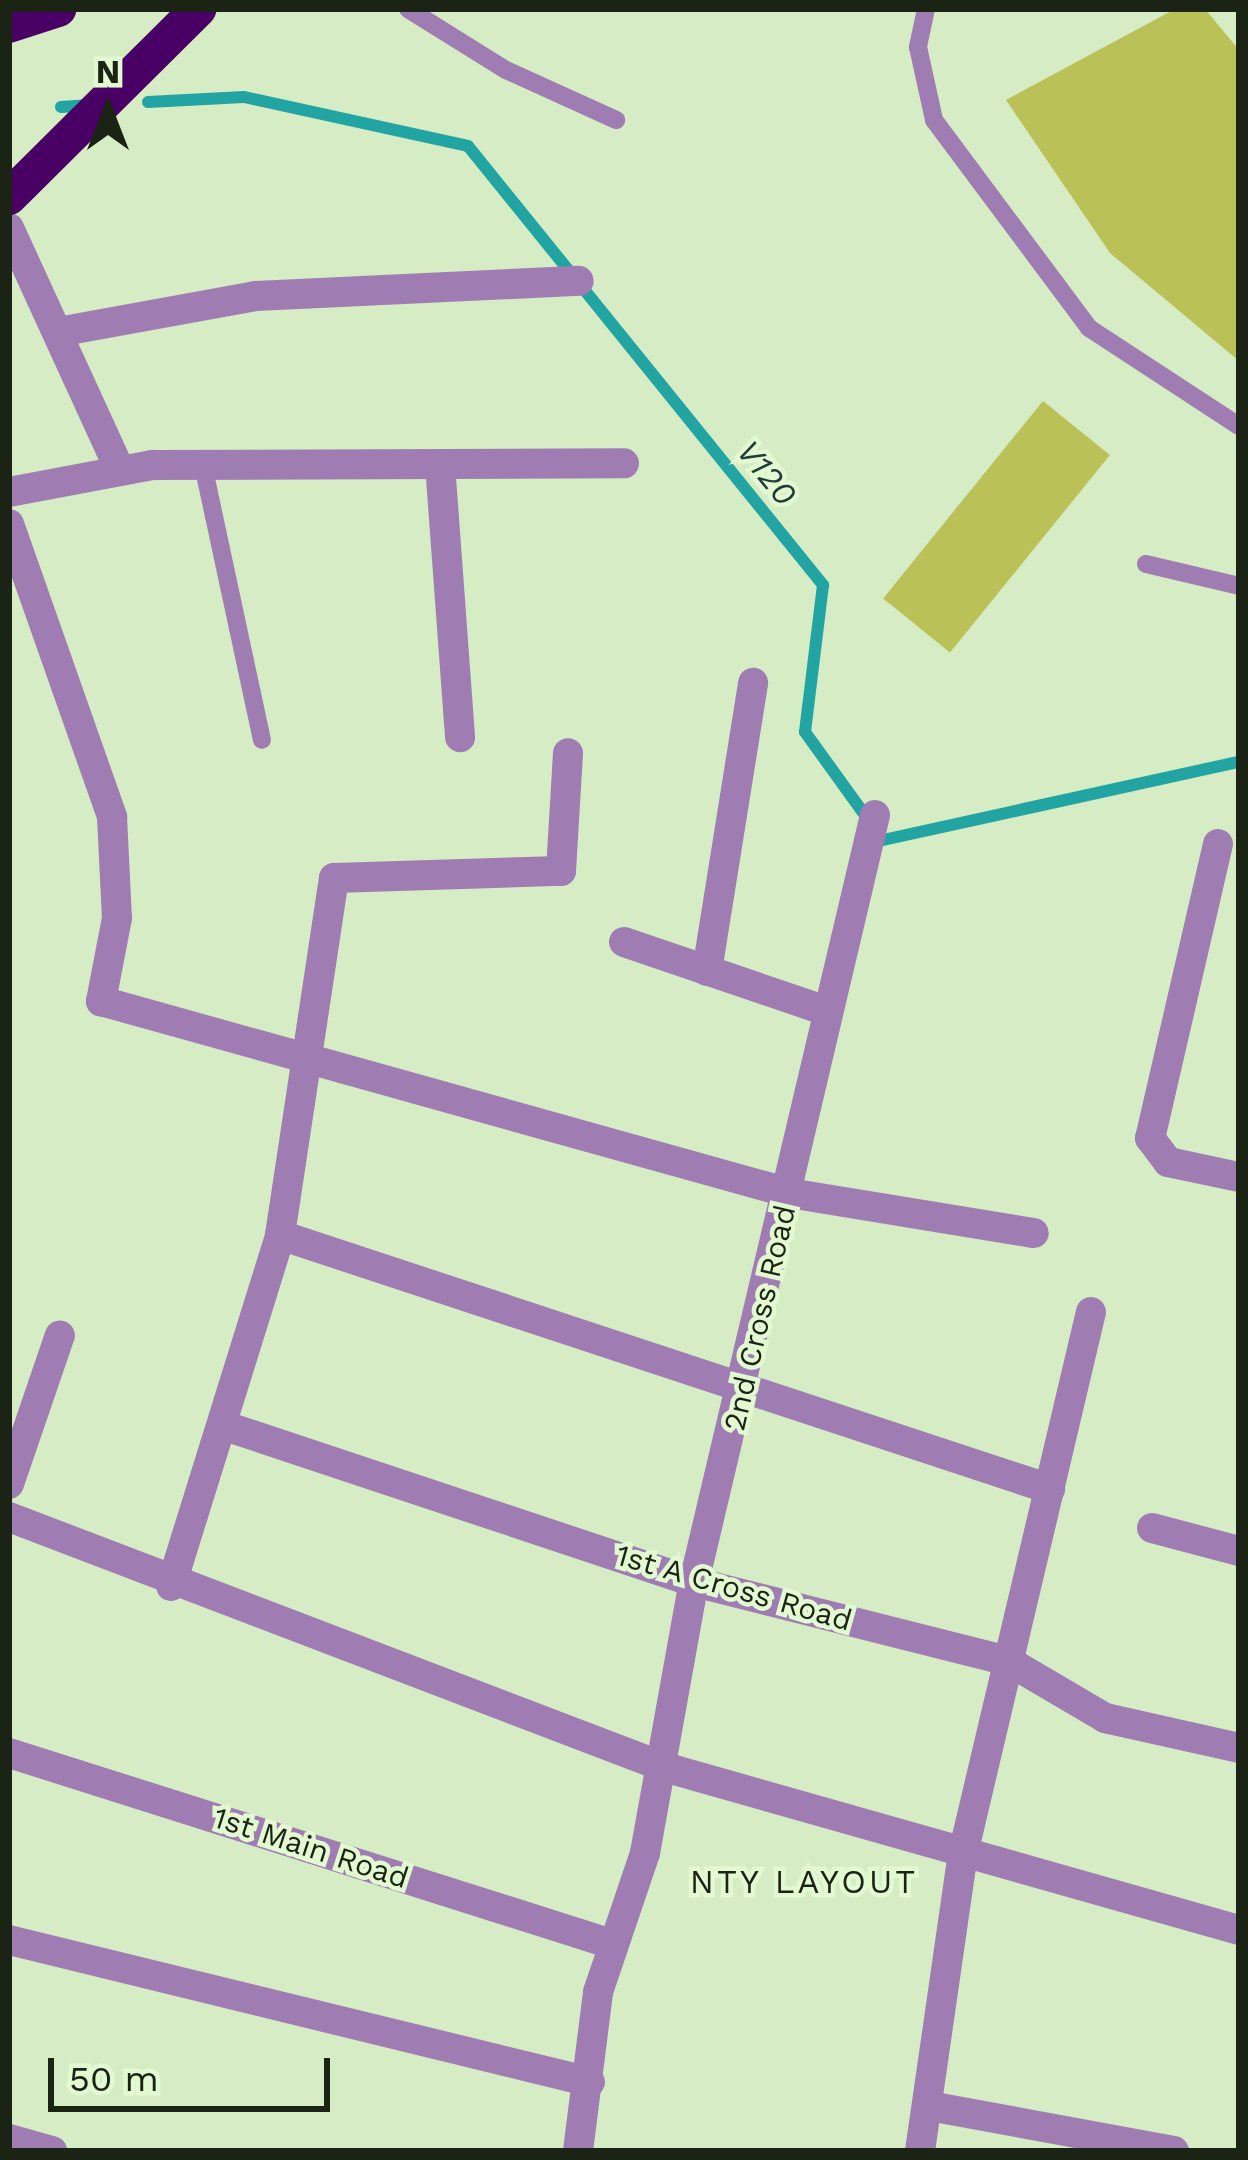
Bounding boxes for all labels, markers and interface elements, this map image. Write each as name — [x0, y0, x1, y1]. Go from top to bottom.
north arrow — [48, 48, 168, 168]
text: N — [96, 52, 120, 91]
water label: V120 — [729, 432, 805, 514]
street label: 2nd Cross Road — [717, 1202, 803, 1434]
street label: 1st A Cross Road — [611, 1537, 857, 1639]
street label: 1st Main Road — [209, 1800, 413, 1896]
district label: NTY LAYOUT — [689, 1862, 919, 1902]
scale bar — [54, 2034, 336, 2108]
text: 50 m — [69, 2058, 159, 2100]

